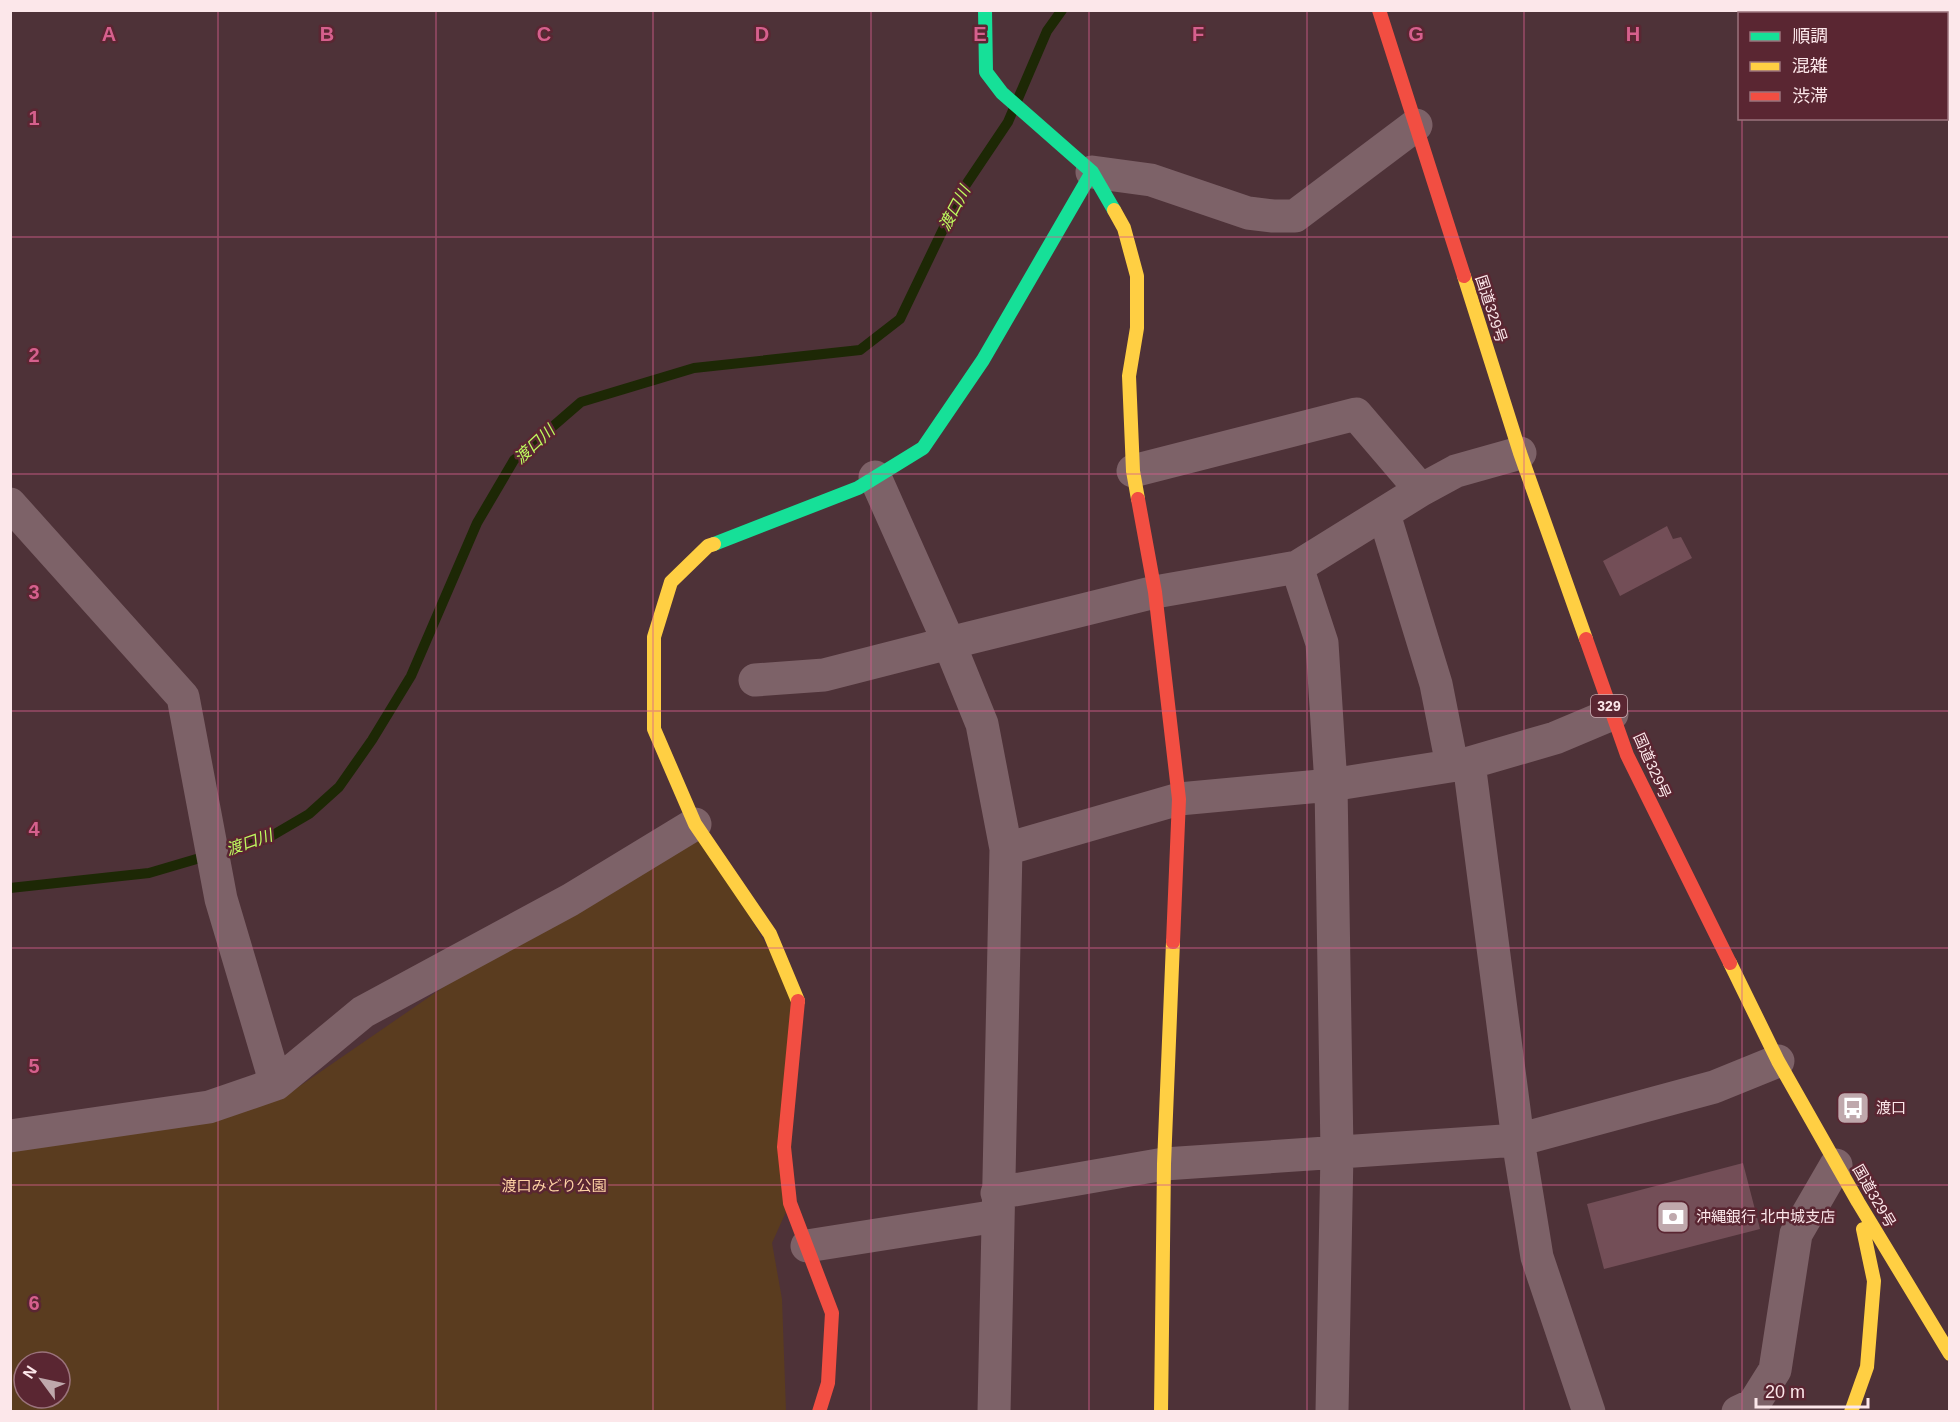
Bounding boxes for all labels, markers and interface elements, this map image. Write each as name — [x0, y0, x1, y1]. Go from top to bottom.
legend — [1738, 12, 1948, 120]
text: A — [102, 23, 116, 45]
text: B — [320, 23, 334, 45]
text: C — [537, 23, 551, 45]
text: D — [755, 23, 769, 45]
text: E — [973, 23, 987, 45]
text: F — [1192, 23, 1204, 45]
text: G — [1408, 23, 1424, 45]
text: H — [1626, 23, 1640, 45]
text: 順調 — [1792, 26, 1828, 46]
text: 混雑 — [1792, 56, 1828, 76]
text: 渋滞 — [1792, 86, 1828, 106]
text: 1 — [28, 107, 40, 129]
water label: 渡口川 — [936, 181, 974, 233]
street label: 国道329号 — [1473, 273, 1510, 345]
text: 2 — [28, 344, 40, 366]
water label: 渡口川 — [511, 420, 559, 467]
text: 3 — [28, 581, 40, 603]
road number: 329 — [1591, 695, 1627, 717]
street label: 国道329号 — [1630, 730, 1674, 801]
text: 4 — [28, 818, 40, 840]
water label: 渡口川 — [224, 826, 277, 858]
text: 5 — [28, 1055, 40, 1077]
bus stop icon: 渡口 — [1835, 1090, 1871, 1126]
place label: 渡口 — [1876, 1099, 1906, 1116]
street label: 国道329号 — [1850, 1161, 1899, 1230]
park label: 渡口みどり公園 — [501, 1177, 607, 1194]
bank icon: 沖縄銀行 北中城支店 — [1655, 1199, 1691, 1235]
place label: 沖縄銀行 北中城支店 — [1696, 1208, 1835, 1225]
text: 6 — [28, 1292, 40, 1314]
north arrow — [12, 1350, 72, 1410]
text: N — [20, 1363, 40, 1382]
scale bar — [1756, 1371, 1868, 1409]
text: 20 m — [1765, 1382, 1805, 1402]

